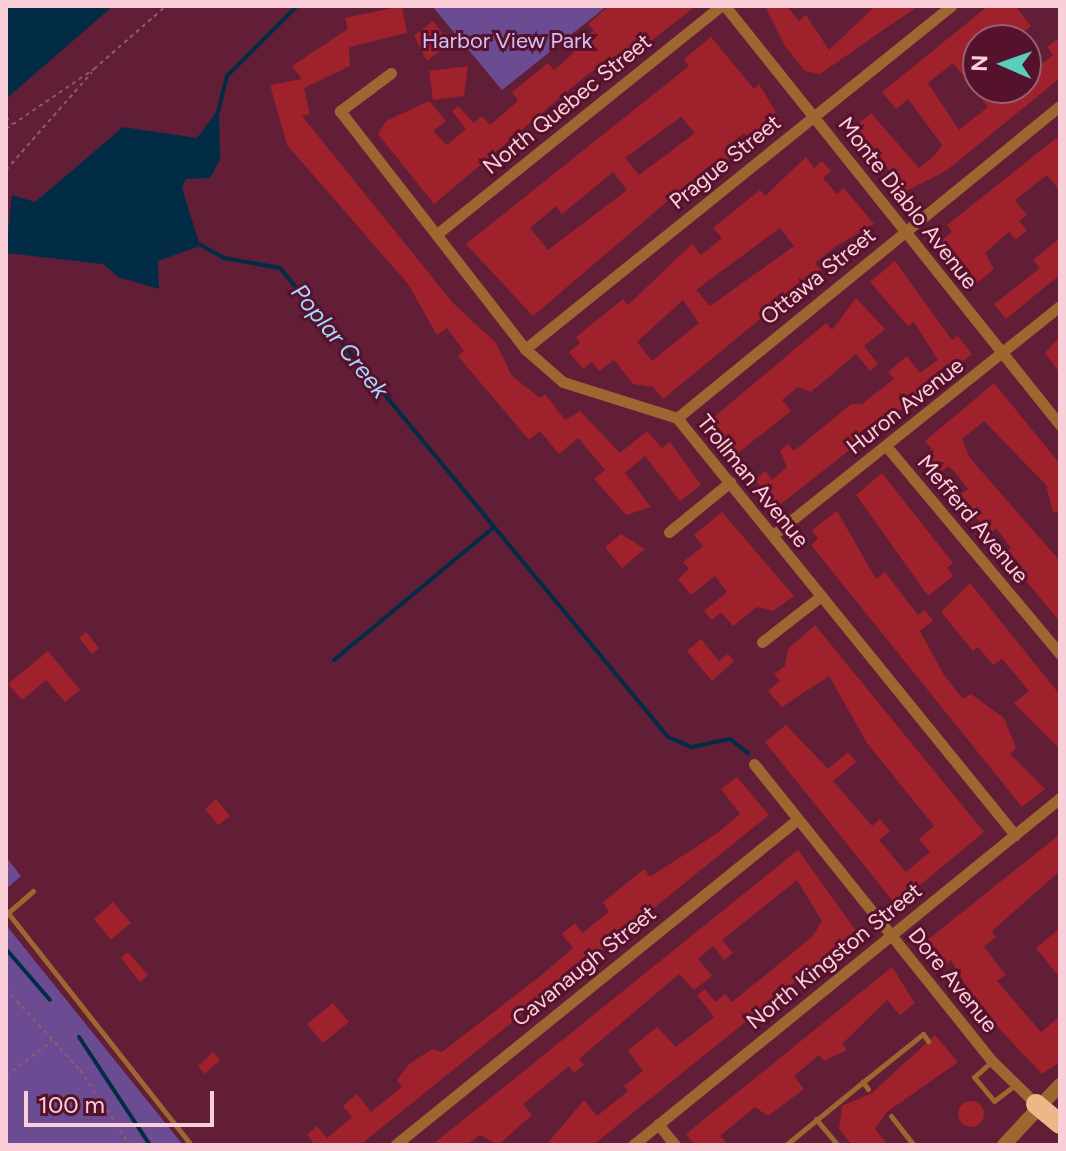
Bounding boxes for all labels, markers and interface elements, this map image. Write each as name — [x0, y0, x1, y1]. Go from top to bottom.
north arrow — [962, 24, 1042, 104]
park label: Harbor View Park — [422, 28, 592, 54]
street label: North Quebec Street — [478, 28, 656, 180]
text: N — [966, 54, 993, 72]
street label: Prague Street — [664, 109, 786, 215]
street label: Monte Diablo Avenue — [833, 112, 983, 294]
street label: Ottawa Street — [755, 222, 881, 330]
water label: Poplar Creek — [285, 278, 395, 404]
street label: Huron Avenue — [841, 352, 969, 460]
street label: Trollman Avenue — [691, 409, 815, 553]
street label: Mefferd Avenue — [912, 450, 1034, 588]
street label: North Kingston Street — [741, 877, 927, 1035]
street label: Cavanaugh Street — [507, 900, 661, 1032]
street label: Dore Avenue — [903, 922, 1003, 1038]
scale bar — [28, 1075, 218, 1125]
text: 100 m — [38, 1090, 105, 1119]

